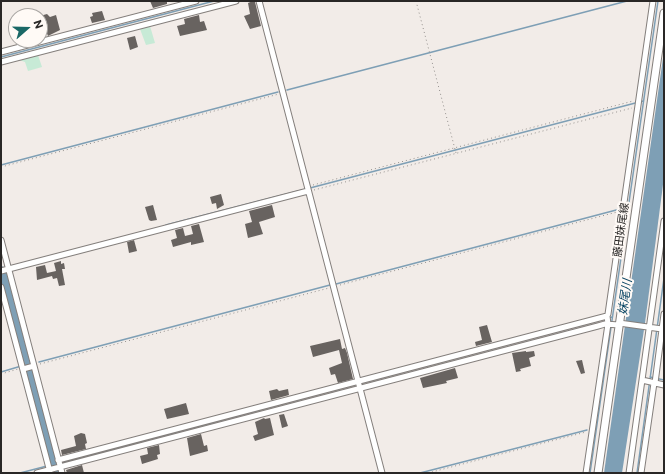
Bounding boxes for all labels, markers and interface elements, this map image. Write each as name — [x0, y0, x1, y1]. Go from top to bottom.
north arrow — [8, 8, 48, 48]
text: N — [31, 18, 46, 30]
street label: 藤田妹尾線 — [611, 202, 631, 258]
water label: 妹尾川 — [615, 278, 635, 316]

